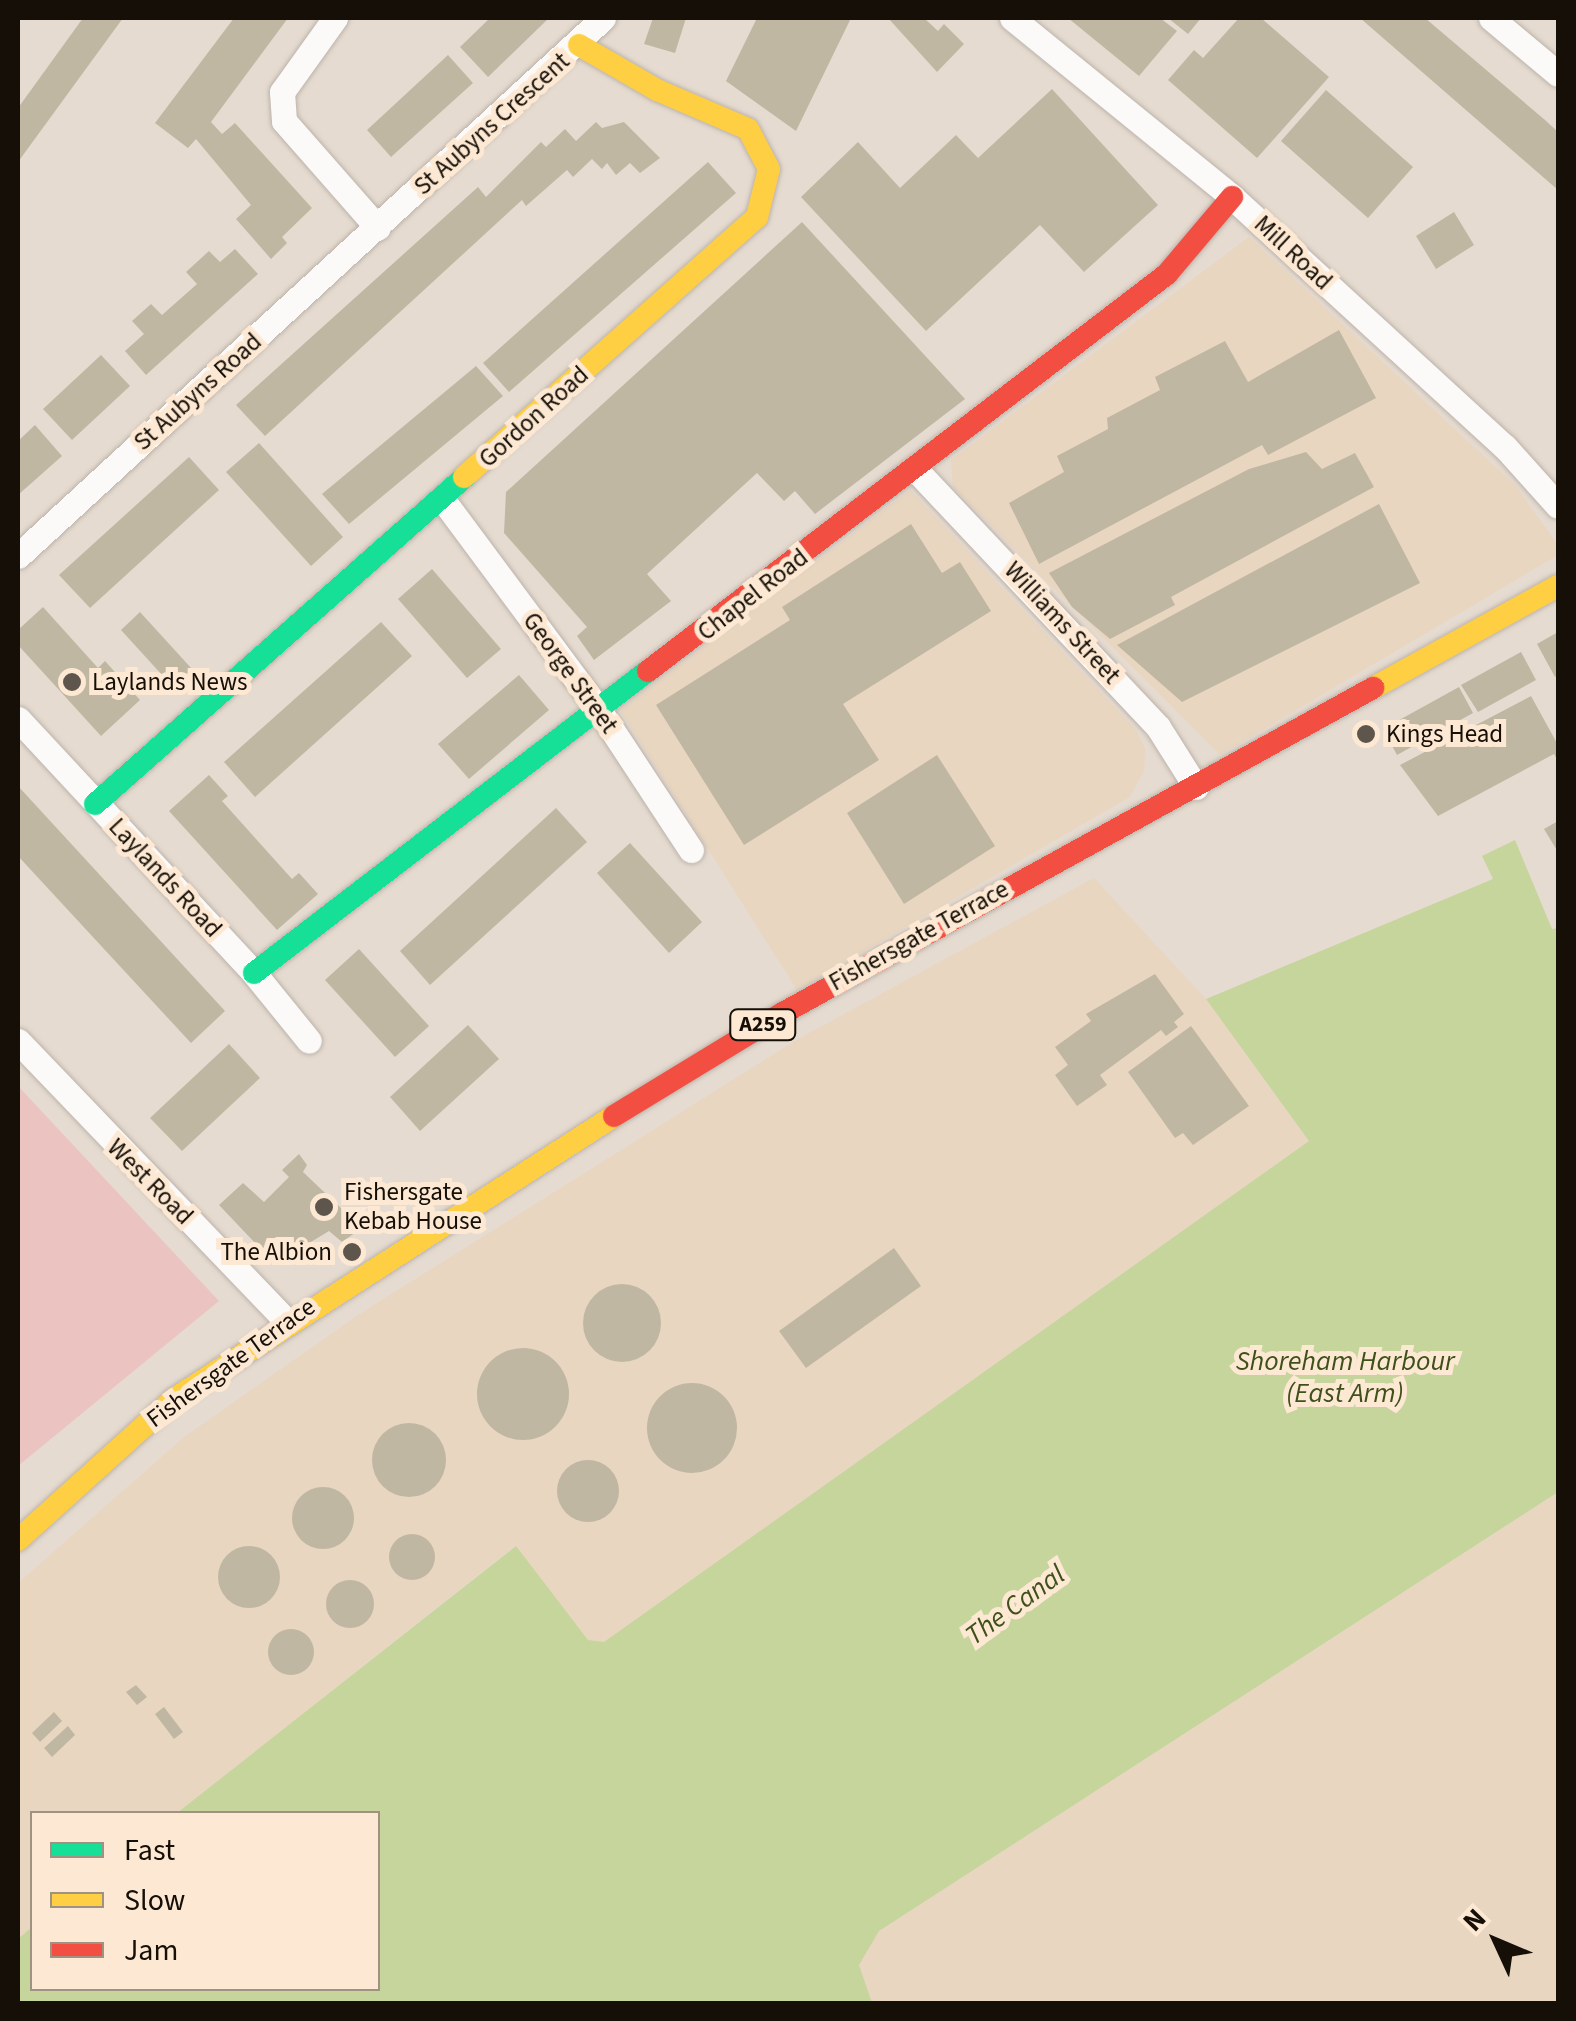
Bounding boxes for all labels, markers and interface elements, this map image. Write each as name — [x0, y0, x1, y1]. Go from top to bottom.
street label: St Aubyns Crescent — [408, 46, 576, 202]
street label: Mill Road — [1248, 209, 1338, 297]
street label: St Aubyns Road — [128, 327, 268, 457]
street label: Gordon Road — [473, 360, 595, 474]
street label: Chapel Road — [692, 543, 814, 647]
street label: Williams Street — [998, 556, 1126, 690]
street label: George Street — [516, 607, 624, 739]
place label: Laylands News — [92, 667, 248, 697]
marker: Laylands News — [61, 671, 83, 693]
place label: Kings Head — [1386, 719, 1503, 749]
marker: Kings Head — [1355, 723, 1377, 745]
street label: Laylands Road — [102, 812, 228, 944]
street label: Fishersgate Terrace — [824, 874, 1014, 998]
road number: A259 — [728, 1008, 798, 1042]
street label: West Road — [101, 1133, 199, 1231]
place label: Fishersgate Kebab House — [344, 1178, 482, 1237]
marker: Fishersgate Kebab House — [313, 1196, 335, 1218]
place label: The Albion — [220, 1237, 332, 1267]
marker: The Albion — [341, 1241, 363, 1263]
street label: Fishersgate Terrace — [141, 1292, 321, 1434]
water label: Shoreham Harbour (East Arm) — [1235, 1344, 1455, 1410]
water label: The Canal — [959, 1558, 1071, 1652]
legend — [30, 1811, 380, 1991]
text: Fast — [124, 1829, 175, 1872]
text: Slow — [124, 1879, 185, 1922]
north arrow — [1446, 1891, 1546, 1991]
text: N — [1454, 1900, 1495, 1941]
text: Jam — [124, 1929, 178, 1972]

